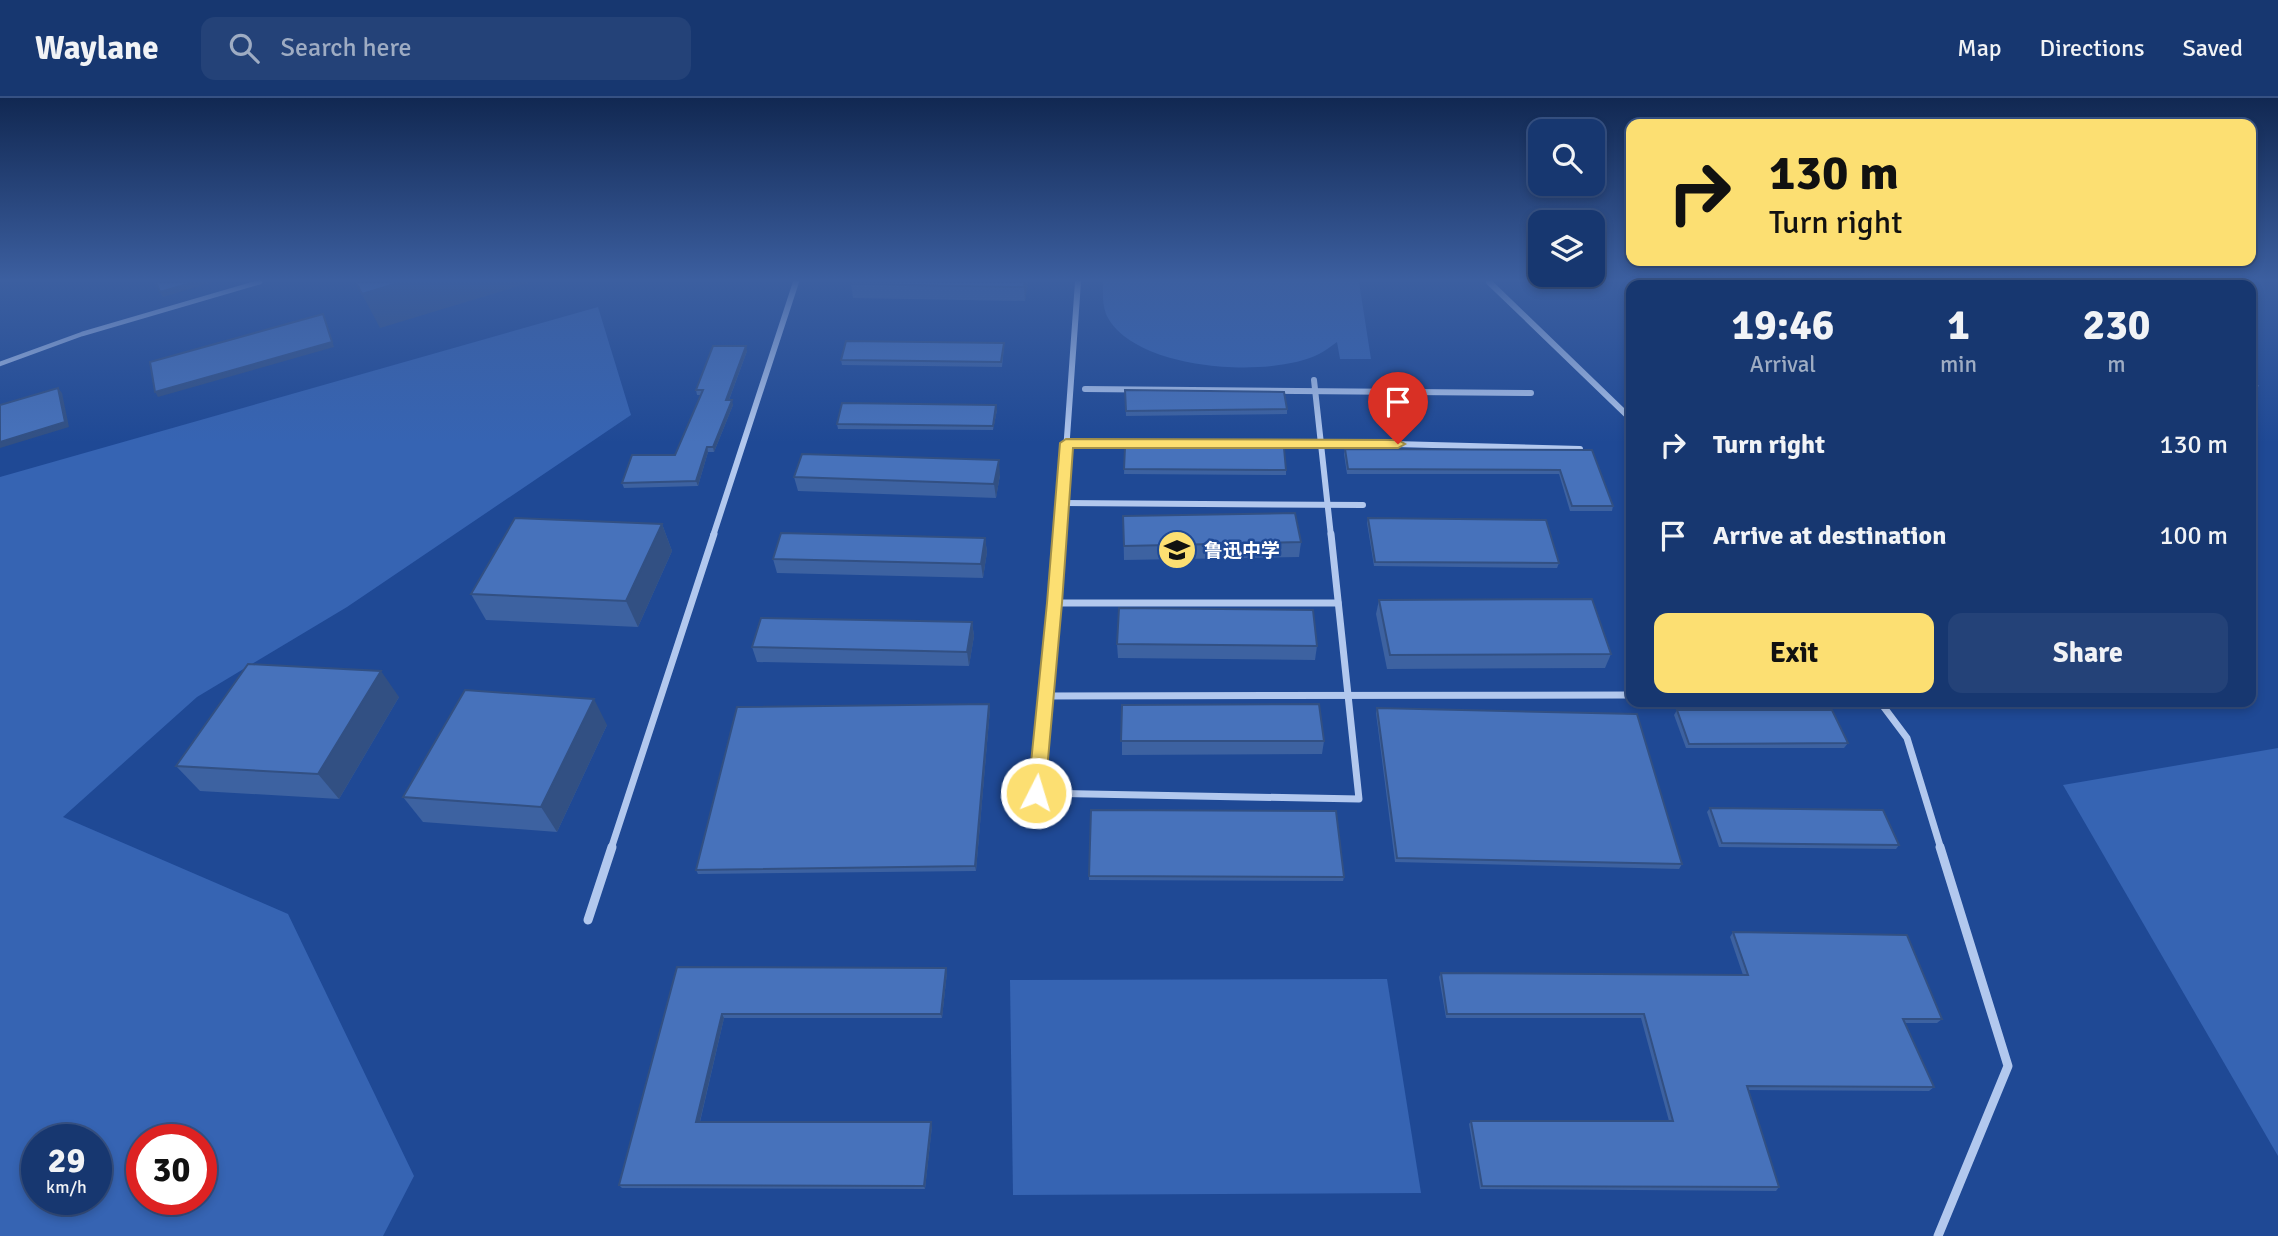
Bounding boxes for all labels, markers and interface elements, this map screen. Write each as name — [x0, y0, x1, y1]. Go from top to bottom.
search box — [201, 17, 691, 80]
text: Waylane — [35, 28, 159, 69]
icon: search — [225, 29, 263, 67]
text: Search here — [281, 32, 412, 64]
text: Map — [1957, 33, 2002, 63]
text: Directions — [2040, 33, 2145, 63]
text: Saved — [2183, 33, 2243, 63]
map controls — [1528, 119, 1605, 287]
button: search — [1528, 119, 1605, 196]
text: 130 m — [1769, 143, 1899, 203]
icon: right — [1654, 147, 1745, 238]
text: Turn right — [1769, 203, 1902, 242]
button: layers — [1528, 210, 1605, 287]
text: 19:46 — [1731, 300, 1835, 351]
text: 1 — [1947, 300, 1970, 351]
text: 230 — [2082, 300, 2151, 351]
text: Arrival — [1750, 350, 1816, 379]
text: min — [1940, 350, 1977, 379]
text: m — [2107, 350, 2126, 379]
pin — [1368, 372, 1428, 444]
icon: arrive — [1379, 383, 1417, 421]
icon: right — [1654, 426, 1692, 464]
text: Turn right — [1713, 429, 1825, 461]
text: 130 m — [2159, 429, 2228, 461]
icon: arrive — [1654, 517, 1692, 555]
text: Arrive at destination — [1713, 520, 1946, 552]
text: 100 m — [2159, 520, 2228, 552]
school or university icon: 鲁迅中学 — [1156, 529, 1198, 571]
place label: 鲁迅中学 — [1204, 539, 1280, 563]
button: Exit — [1654, 613, 1934, 693]
button: Share — [1948, 613, 2228, 693]
position arrow — [999, 756, 1073, 830]
speed limit sign: 30 — [126, 1124, 217, 1215]
text: 29 — [48, 1139, 85, 1182]
text: km/h — [46, 1176, 87, 1198]

